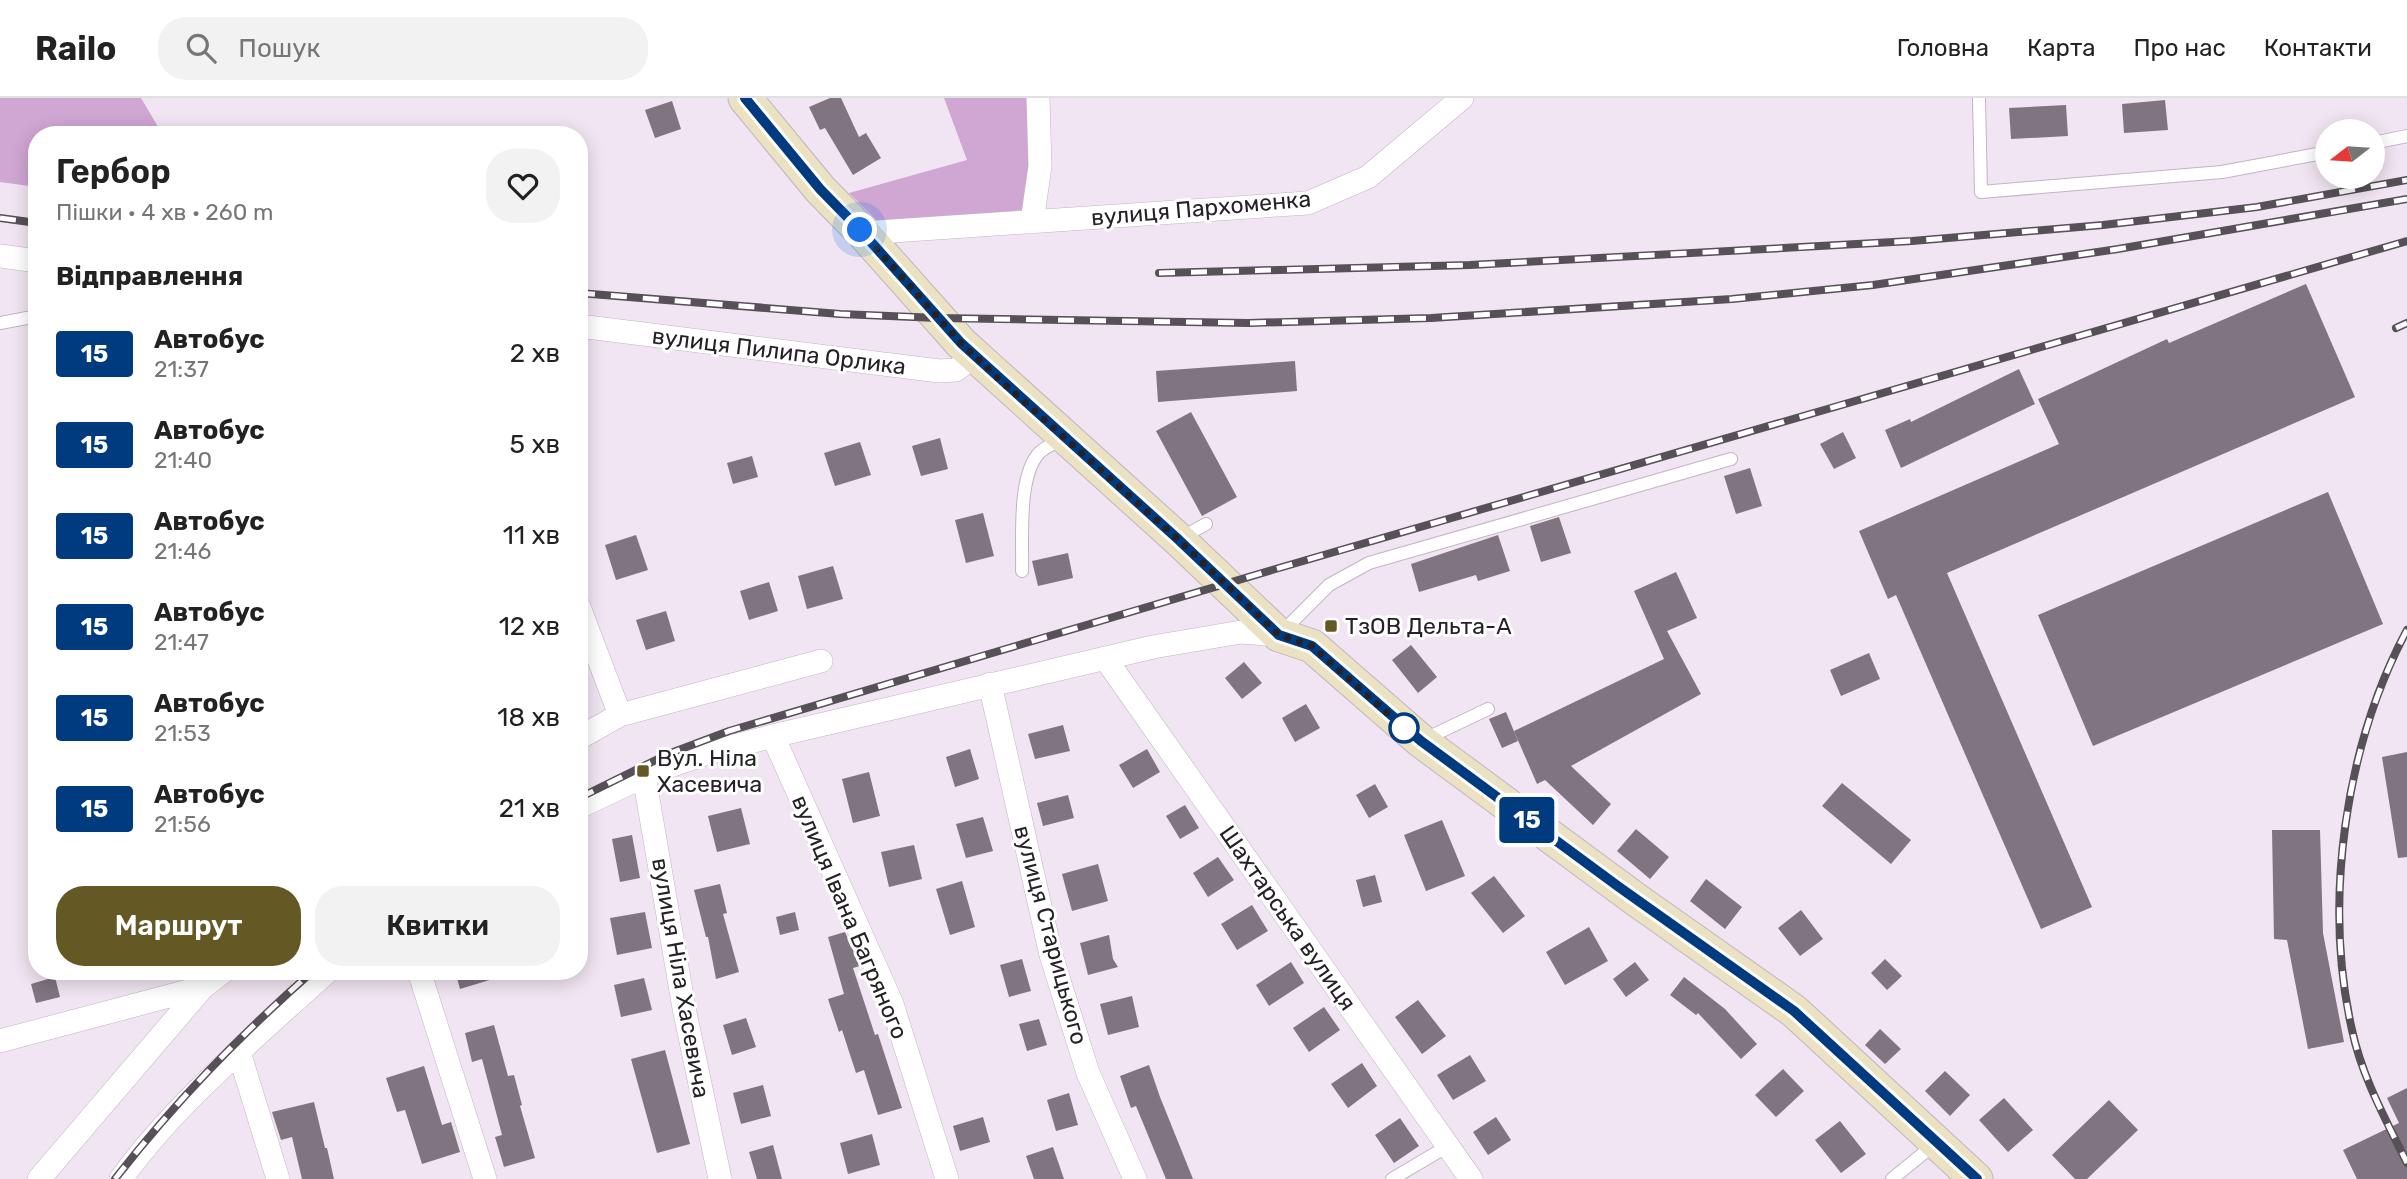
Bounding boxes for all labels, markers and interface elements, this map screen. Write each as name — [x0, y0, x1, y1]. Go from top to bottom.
search box — [158, 17, 648, 80]
text: Railo — [35, 29, 116, 68]
icon: search — [182, 29, 220, 67]
text: Пошук — [238, 33, 320, 64]
text: Головна — [1897, 34, 1989, 62]
text: Карта — [2027, 34, 2095, 62]
text: Про нас — [2133, 34, 2226, 62]
text: Контакти — [2264, 34, 2372, 62]
north arrow — [2315, 119, 2385, 189]
map controls — [2315, 119, 2385, 189]
button: heart — [486, 149, 560, 223]
text: Гербор — [56, 152, 171, 191]
street label: вулиця Пархоменка — [1090, 184, 1312, 232]
text: Пішки · 4 хв · 260 m — [56, 198, 273, 226]
your location — [842, 212, 877, 247]
text: Відправлення — [56, 261, 243, 292]
street label: вулиця Пилипа Орлика — [650, 322, 908, 380]
text: Автобус — [154, 324, 265, 355]
text: 2 хв — [510, 338, 560, 369]
text: 15 — [81, 340, 108, 368]
text: 21:37 — [154, 355, 209, 383]
text: Автобус — [154, 415, 265, 446]
text: 5 хв — [510, 429, 560, 460]
text: 15 — [81, 431, 108, 459]
text: 21:40 — [154, 446, 212, 474]
text: Автобус — [154, 506, 265, 537]
text: 11 хв — [503, 520, 560, 551]
text: 15 — [81, 522, 108, 550]
text: 21:46 — [154, 537, 211, 565]
text: Автобус — [154, 597, 265, 628]
text: 12 хв — [499, 611, 560, 642]
place label: ТзОВ Дельта-А — [1345, 612, 1512, 640]
text: 15 — [81, 613, 108, 641]
marker: ТзОВ Дельта-А — [1323, 618, 1339, 634]
text: 21:47 — [154, 628, 209, 656]
text: Автобус — [154, 688, 265, 719]
text: 18 хв — [497, 702, 560, 733]
text: 15 — [81, 704, 108, 732]
unlabelled marker — [1389, 713, 1419, 743]
text: 21:53 — [154, 719, 211, 747]
place label: Вул. Ніла Хасевича — [657, 744, 762, 798]
marker: Вул. Ніла Хасевича — [635, 763, 651, 779]
text: Автобус — [154, 779, 265, 810]
street label: вулиця Івана Багряного — [786, 791, 914, 1043]
text: 21 хв — [499, 793, 560, 824]
text: 15 — [81, 795, 108, 823]
line badge: 15 — [1496, 797, 1558, 843]
text: 15 — [1513, 806, 1541, 834]
text: 21:56 — [154, 810, 211, 838]
street label: Шахтарська вулиця — [1214, 820, 1362, 1016]
street label: вулиця Старицького — [1008, 822, 1094, 1048]
street label: вулиця Ніла Хасевича — [646, 856, 716, 1100]
button: Маршрут — [56, 886, 301, 966]
button: Квитки — [315, 886, 560, 966]

